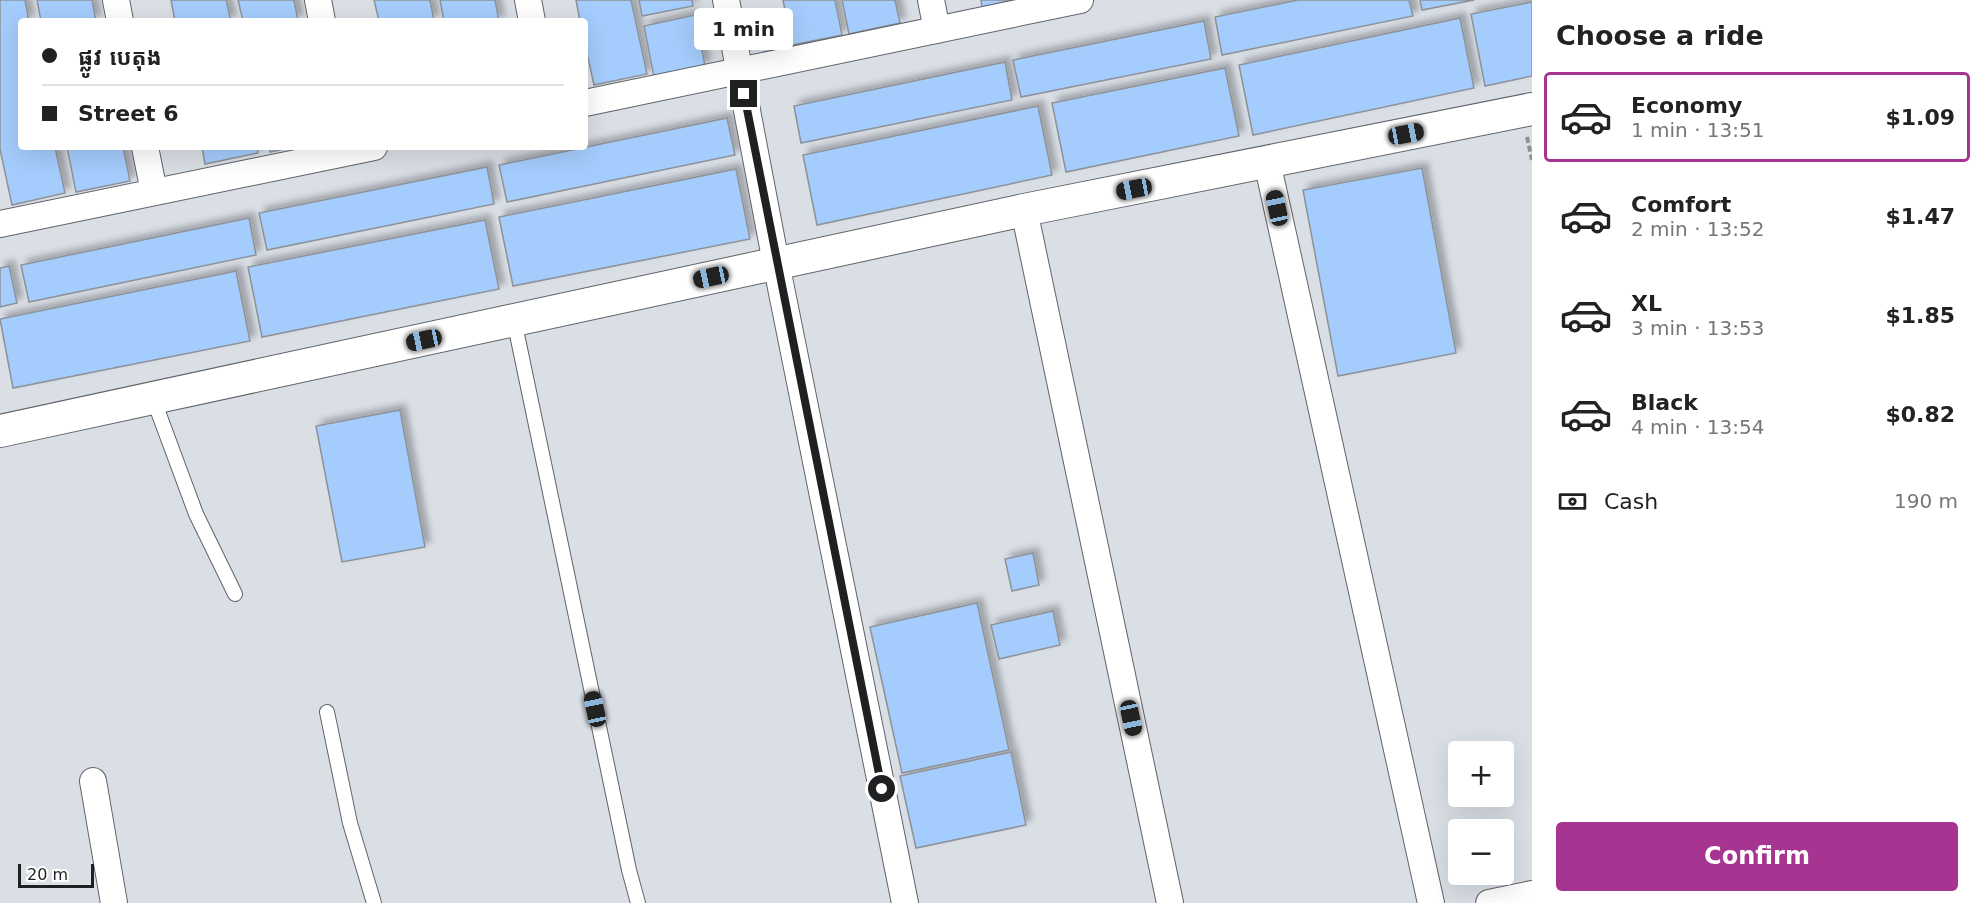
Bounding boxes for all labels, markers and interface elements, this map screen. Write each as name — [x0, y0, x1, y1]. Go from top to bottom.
callout: 1 min — [694, 7, 794, 49]
text: 1 min — [712, 17, 775, 41]
text: Choose a ride — [1556, 20, 1764, 51]
text: ផ្លូវ បេតុង — [78, 45, 162, 70]
route end — [730, 80, 757, 107]
icon: car — [1559, 90, 1613, 144]
text: Economy — [1631, 93, 1742, 118]
text: Street 6 — [78, 101, 179, 126]
text: $1.09 — [1885, 105, 1955, 130]
text: 1 min · 13:51 — [1631, 118, 1765, 142]
car — [1387, 122, 1425, 146]
car — [1115, 177, 1153, 201]
car — [1264, 189, 1290, 227]
icon: car — [1559, 189, 1613, 243]
text: Comfort — [1631, 192, 1731, 217]
text: $1.47 — [1885, 204, 1955, 229]
text: 2 min · 13:52 — [1631, 217, 1765, 241]
car — [692, 264, 730, 290]
icon: car — [1559, 288, 1613, 342]
text: XL — [1631, 291, 1662, 316]
text: $1.85 — [1885, 303, 1955, 328]
text: 3 min · 13:53 — [1631, 316, 1765, 340]
car — [405, 327, 443, 353]
icon: car — [1559, 387, 1613, 441]
text: Black — [1631, 390, 1698, 415]
text: $0.82 — [1885, 402, 1955, 427]
text: 4 min · 13:54 — [1631, 415, 1765, 439]
icon: cash — [1556, 485, 1589, 518]
text: Cash — [1604, 489, 1658, 514]
text: 190 m — [1894, 489, 1958, 513]
car — [582, 690, 608, 728]
car — [1118, 699, 1144, 737]
map controls — [1448, 741, 1514, 885]
button: + — [1448, 741, 1514, 807]
route start — [868, 775, 895, 802]
button: − — [1448, 819, 1514, 885]
button: Confirm — [1556, 822, 1958, 891]
scale bar — [18, 861, 94, 888]
text: 20 m — [27, 865, 68, 884]

